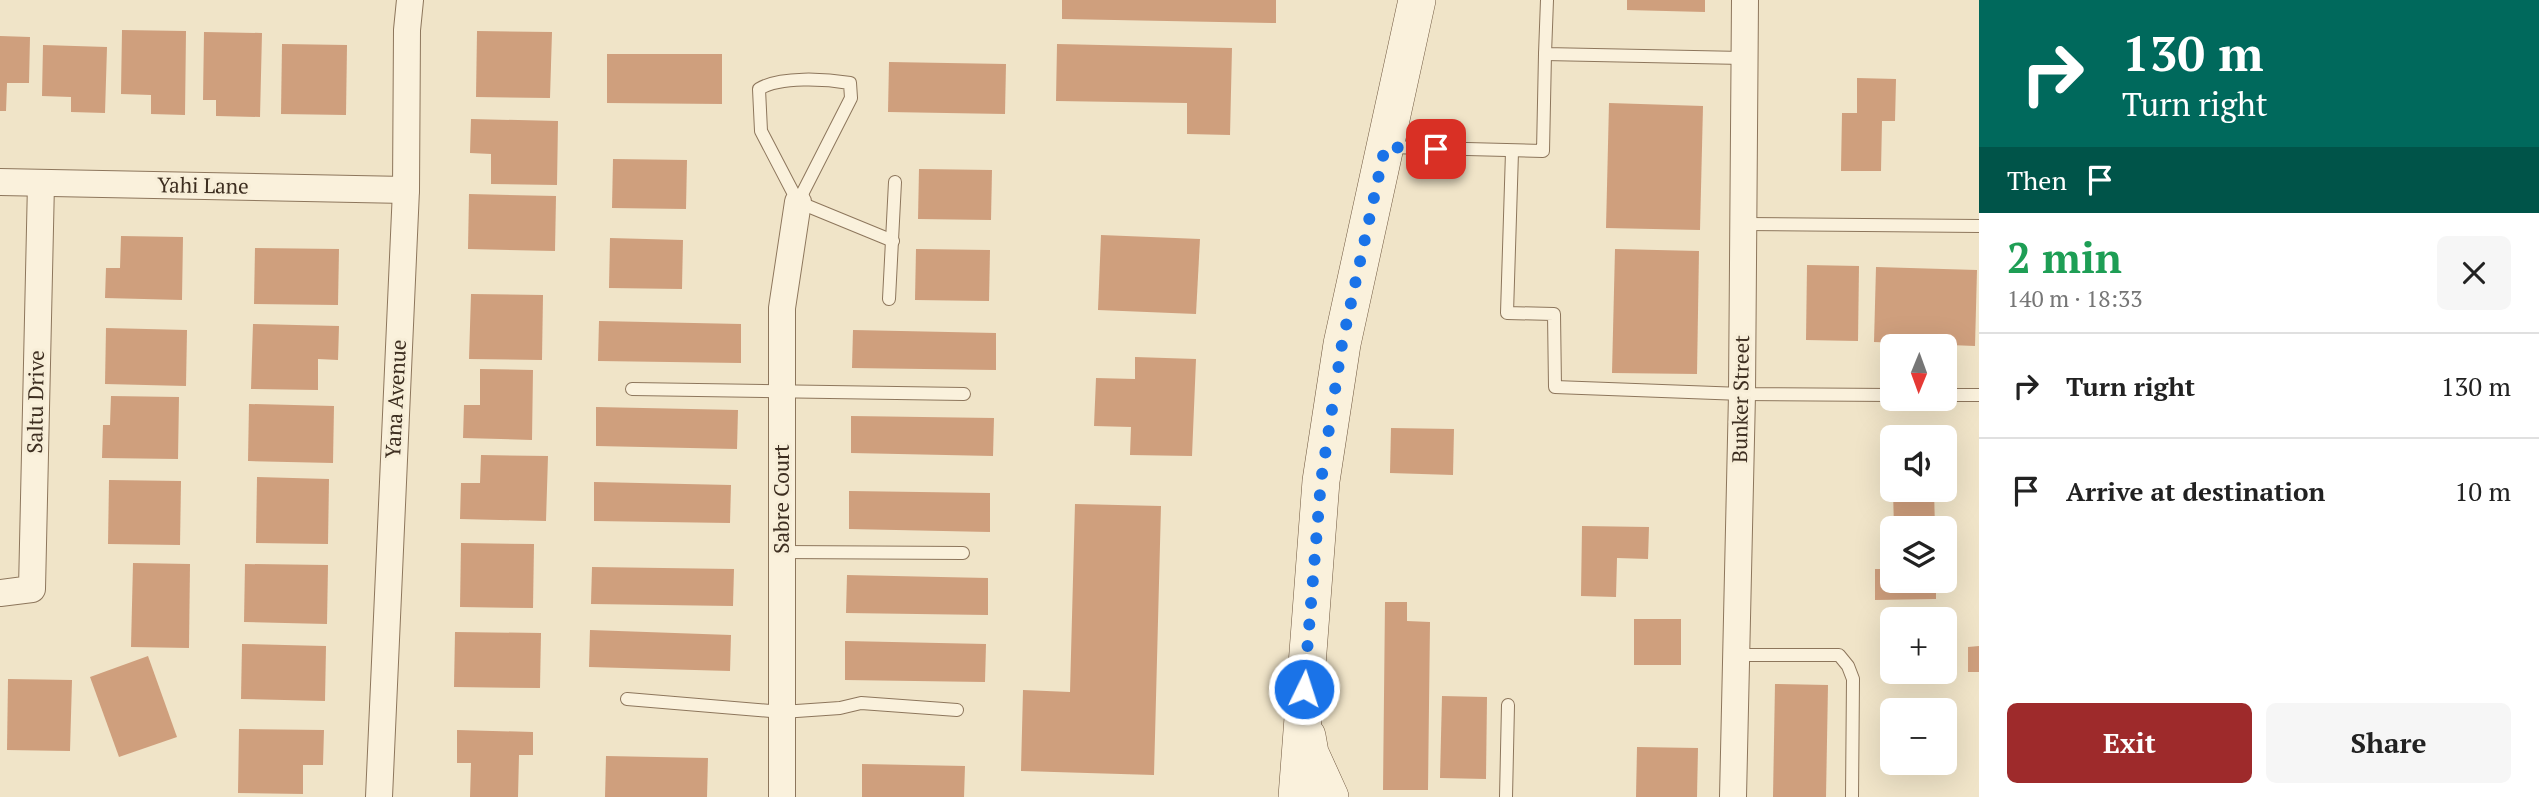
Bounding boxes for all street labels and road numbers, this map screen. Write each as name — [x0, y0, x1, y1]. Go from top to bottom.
street label: Yahi Lane — [157, 170, 249, 200]
street label: Bunker Street — [1725, 335, 1755, 463]
street label: Yana Avenue — [378, 339, 412, 459]
street label: Saltu Drive — [20, 350, 50, 454]
street label: Sabre Court — [767, 444, 795, 554]

